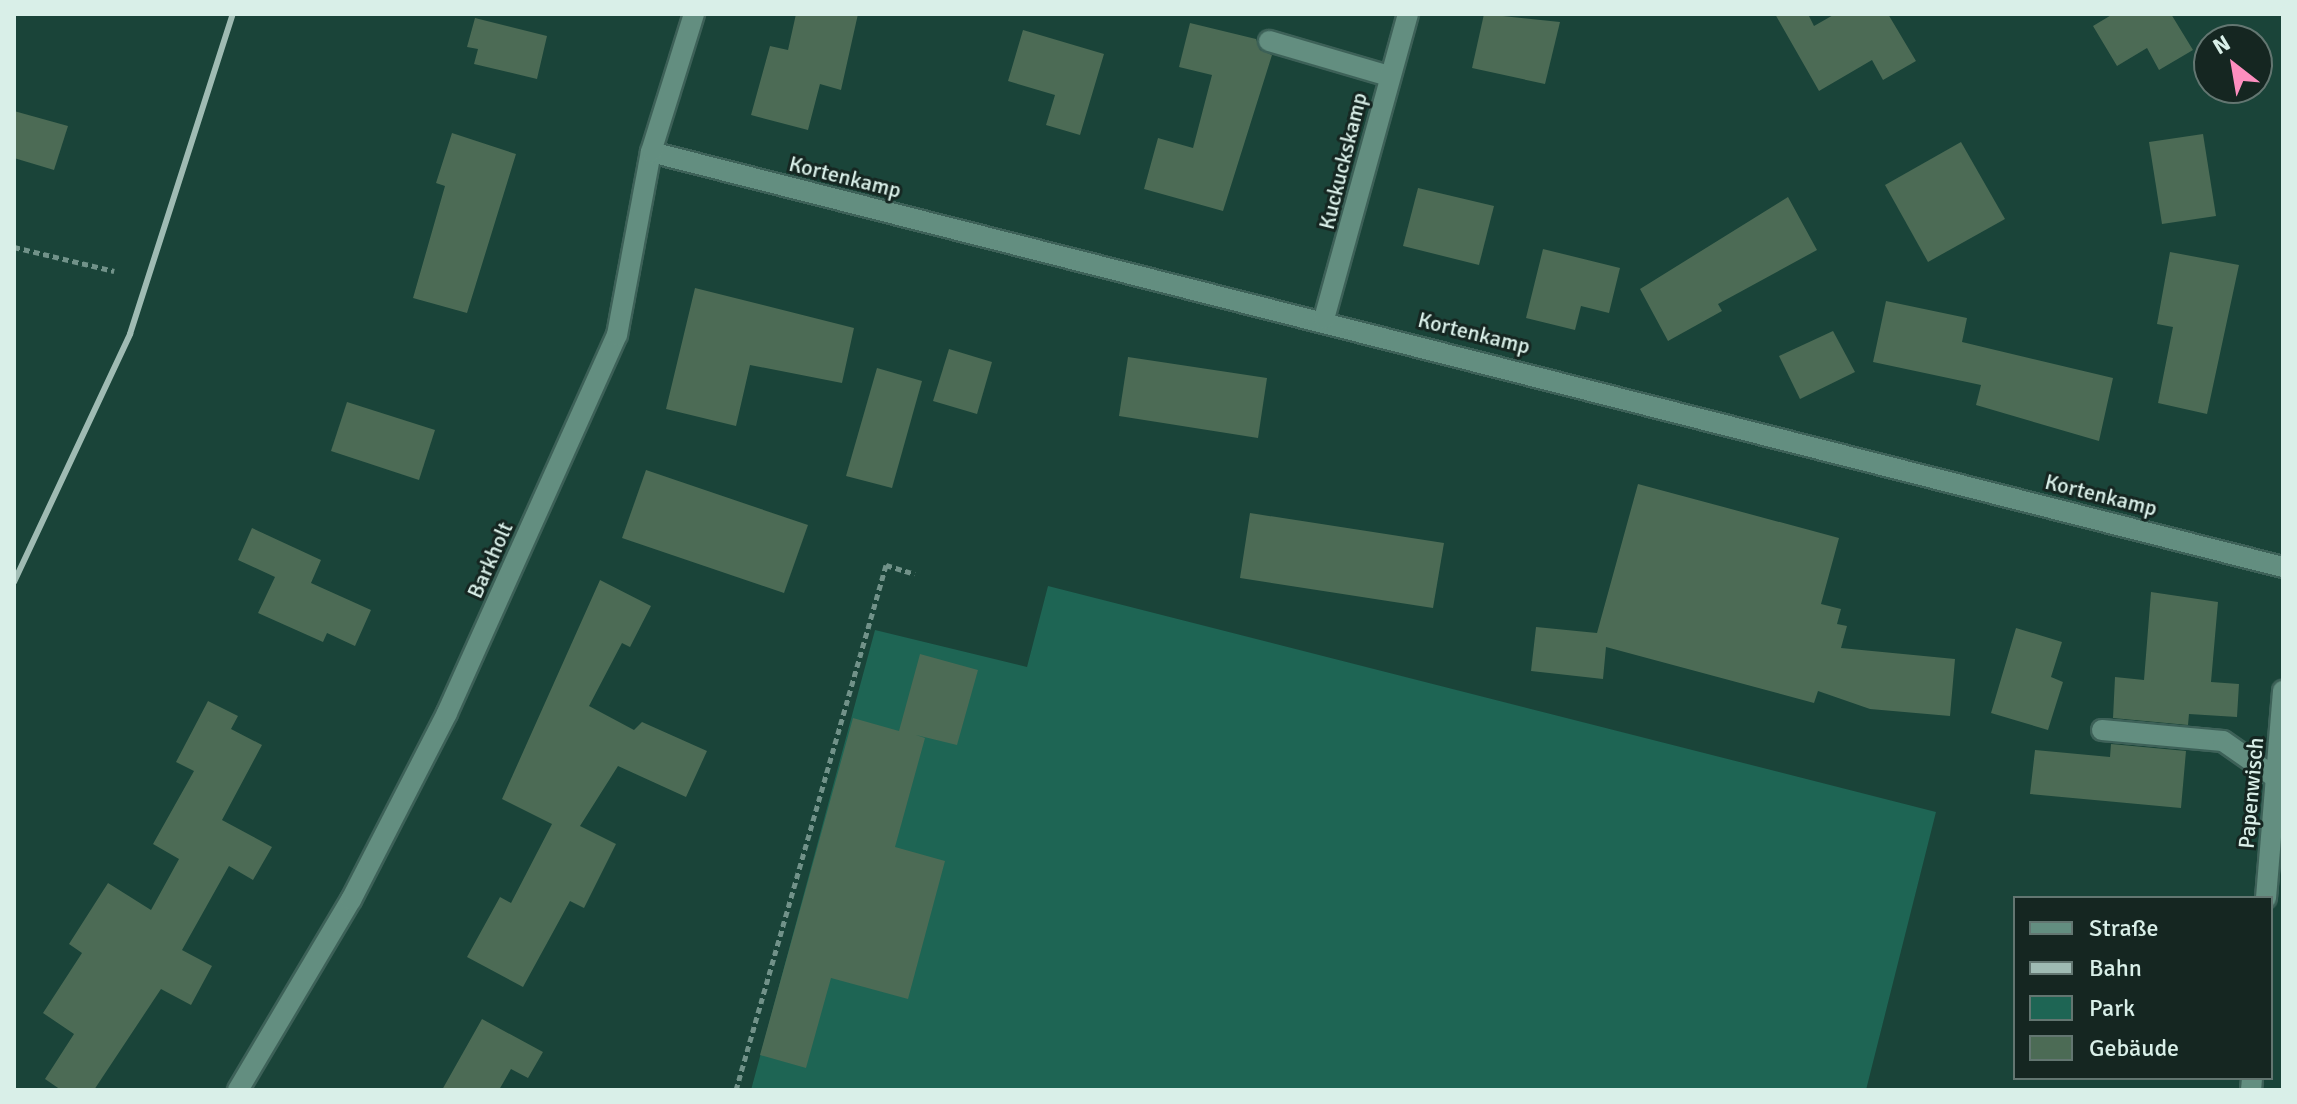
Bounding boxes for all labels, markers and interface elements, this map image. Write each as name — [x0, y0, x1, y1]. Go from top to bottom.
north arrow — [2193, 24, 2273, 104]
text: N — [2208, 29, 2235, 60]
street label: Kuckuckskamp — [1313, 90, 1373, 232]
street label: Kortenkamp — [786, 150, 904, 204]
street label: Kortenkamp — [1415, 306, 1533, 360]
street label: Kortenkamp — [2042, 468, 2160, 522]
street label: Barkholt — [462, 518, 518, 602]
street label: Papenwisch — [2233, 736, 2269, 850]
legend — [2013, 896, 2273, 1080]
text: Straße — [2089, 913, 2159, 943]
text: Bahn — [2089, 953, 2142, 983]
text: Park — [2089, 993, 2135, 1023]
text: Gebäude — [2089, 1033, 2179, 1063]

